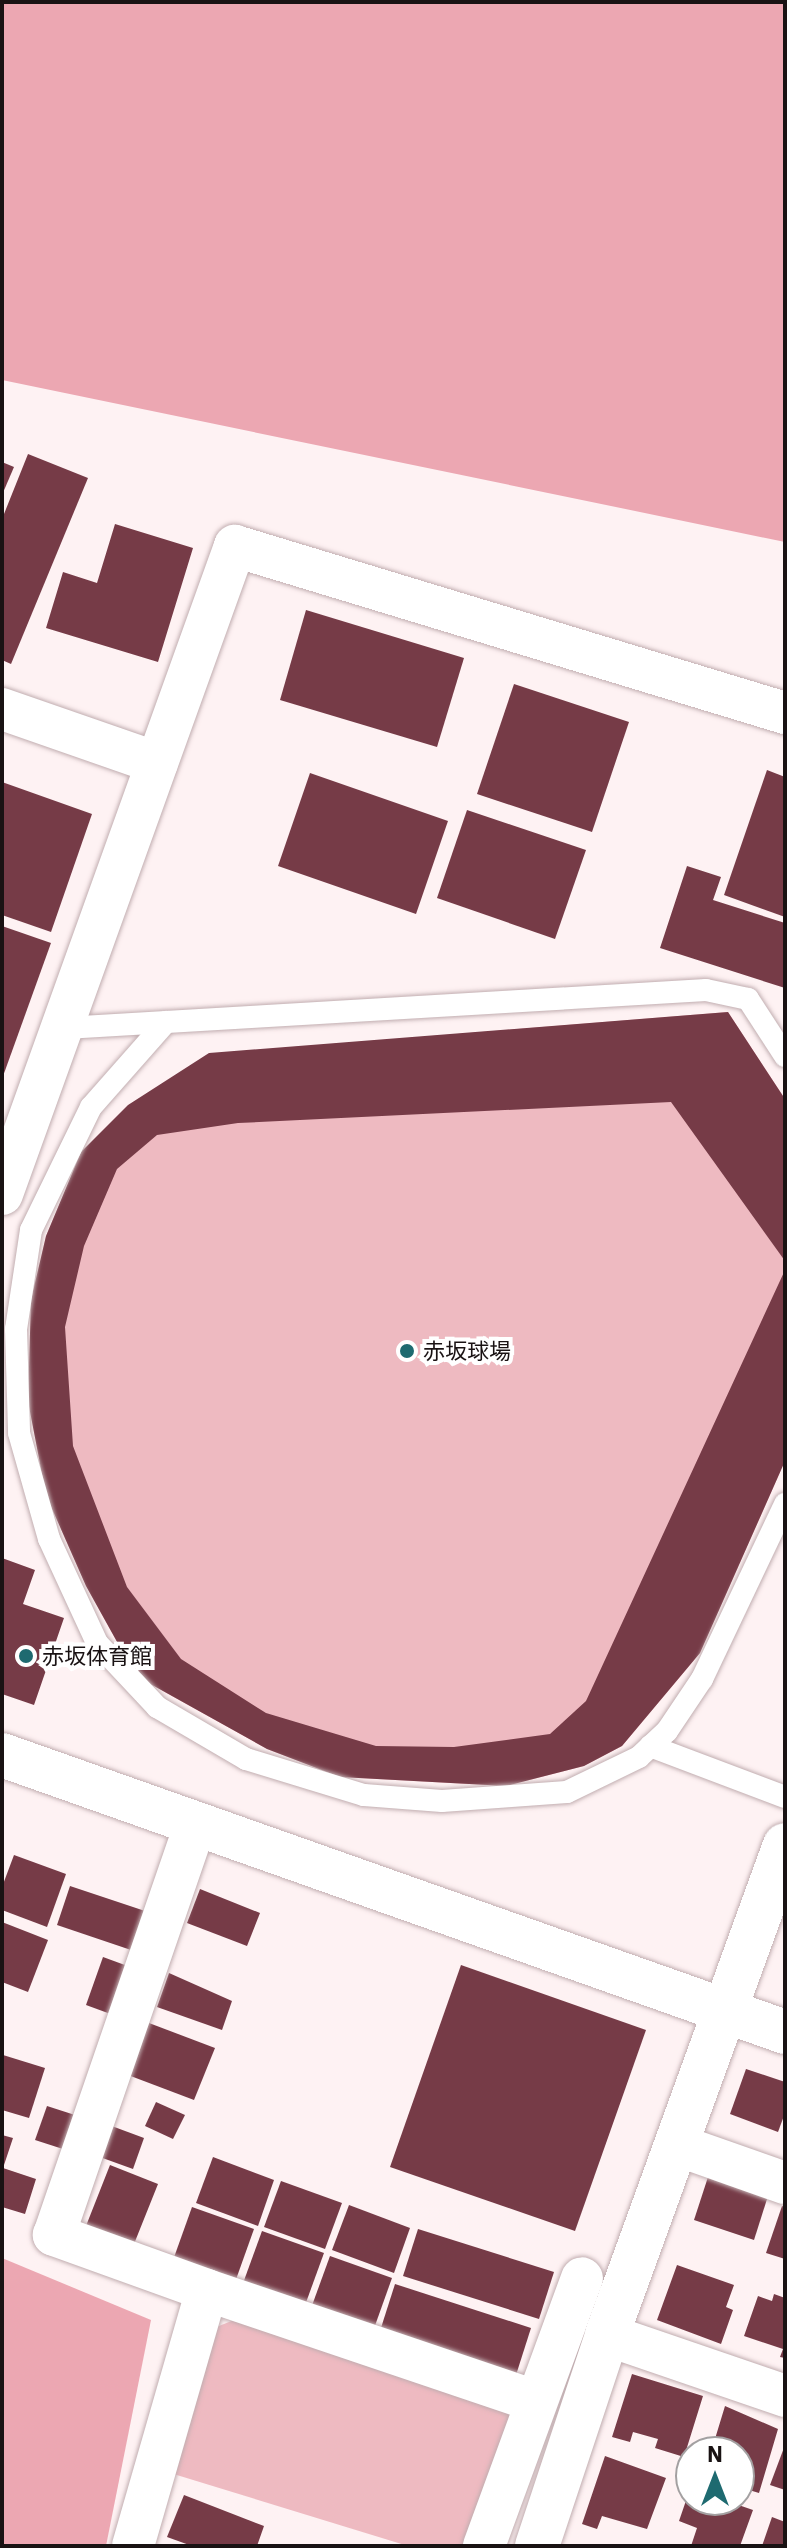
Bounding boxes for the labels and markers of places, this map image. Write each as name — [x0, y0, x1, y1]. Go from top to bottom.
place label: 赤坂球場 — [423, 1338, 511, 1364]
marker: 赤坂球場 — [398, 1342, 416, 1360]
place label: 赤坂体育館 — [42, 1643, 152, 1669]
marker: 赤坂体育館 — [17, 1647, 35, 1665]

